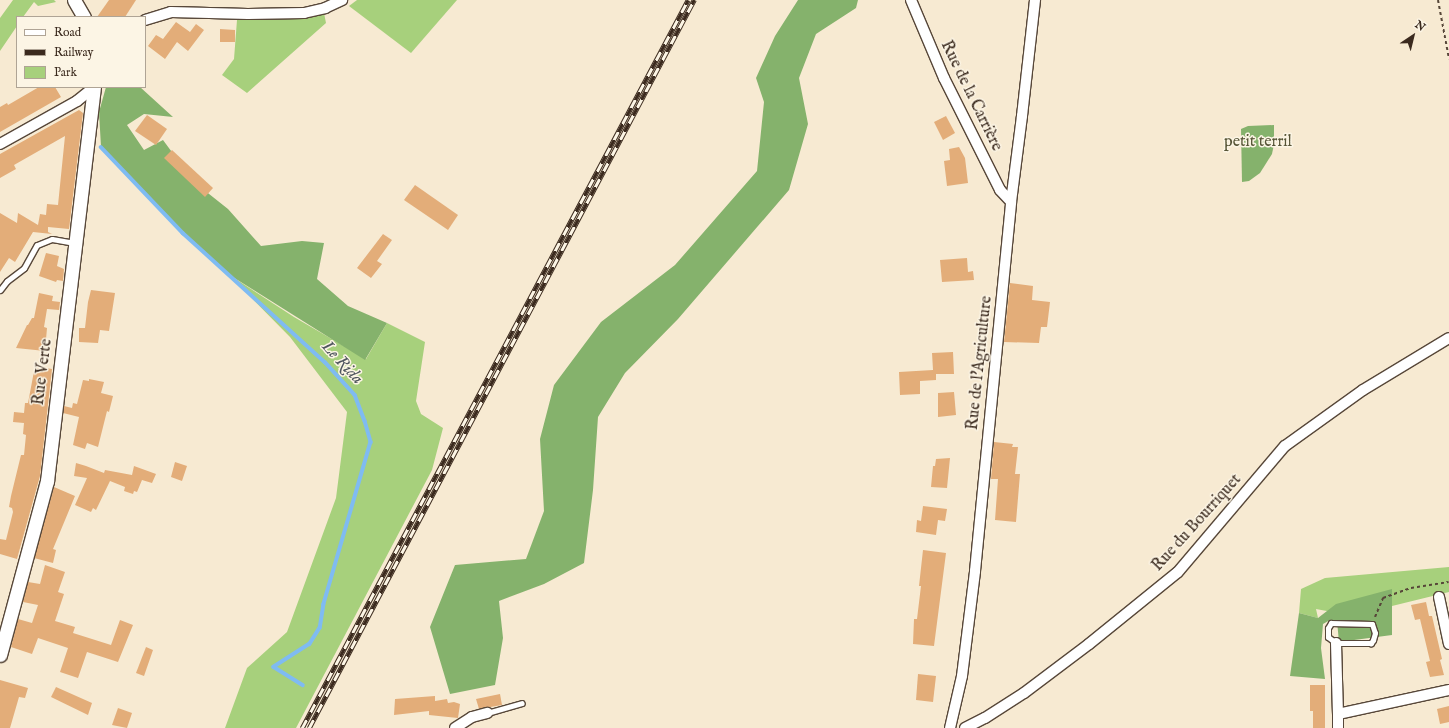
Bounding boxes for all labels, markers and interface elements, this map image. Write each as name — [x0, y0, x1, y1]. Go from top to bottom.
legend — [16, 16, 146, 88]
north arrow — [1393, 16, 1433, 56]
text: N — [1412, 18, 1428, 35]
text: Road — [54, 25, 81, 40]
street label: Rue de la Carrière — [936, 38, 1006, 154]
text: Railway — [54, 45, 93, 60]
text: Park — [54, 65, 77, 80]
park label: petit terril — [1224, 132, 1292, 152]
street label: Rue de l'Agriculture — [963, 295, 997, 431]
water label: Le Rida — [317, 337, 367, 389]
street label: Rue Verte — [29, 338, 57, 406]
street label: Rue du Bourriquet — [1148, 471, 1246, 575]

